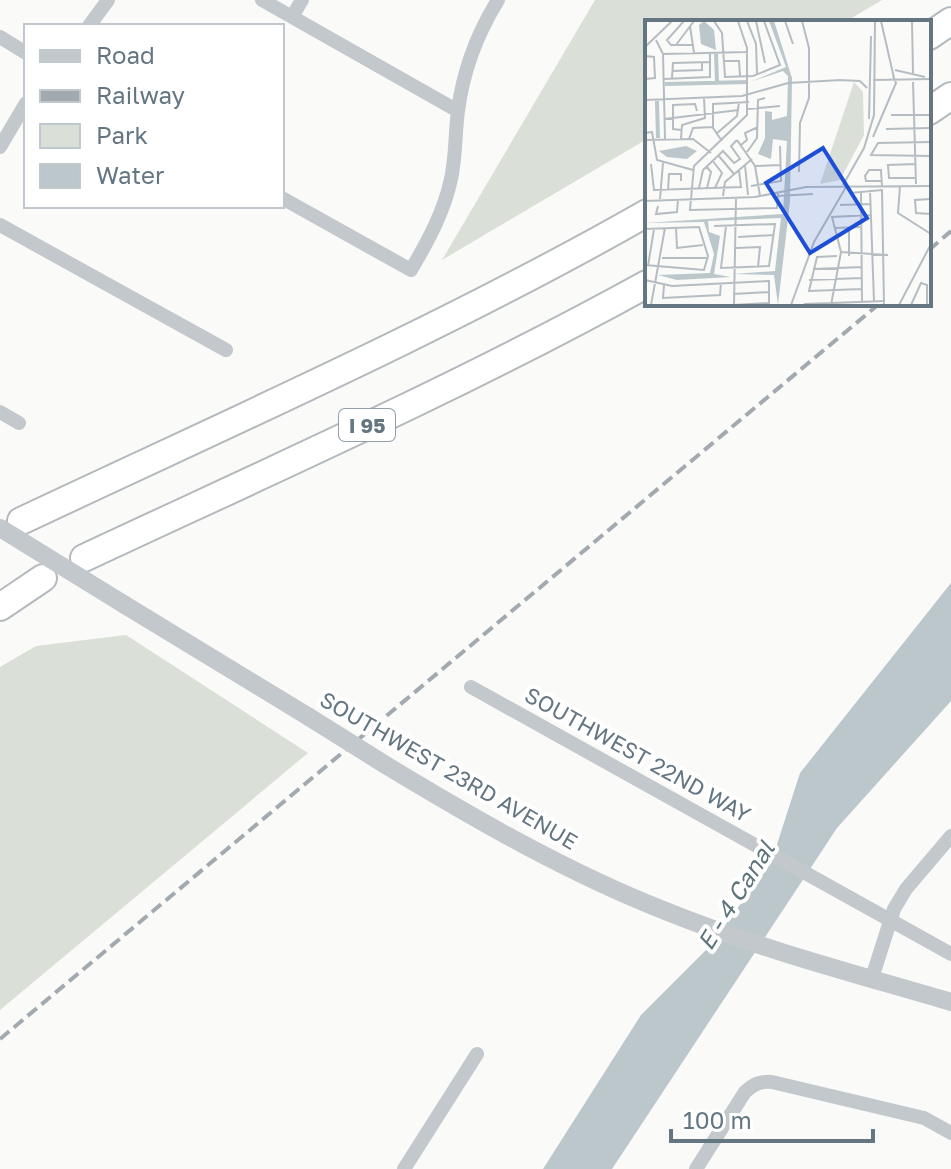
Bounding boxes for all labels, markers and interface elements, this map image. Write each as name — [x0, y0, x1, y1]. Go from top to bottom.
inset map — [645, 20, 931, 306]
legend — [24, 24, 284, 208]
text: Road — [96, 40, 155, 69]
text: Railway — [96, 80, 185, 109]
text: Park — [96, 120, 148, 149]
text: Water — [96, 160, 164, 189]
road number: I 95 — [339, 409, 395, 441]
street label: SOUTHWEST 22ND WAY — [520, 681, 756, 827]
street label: SOUTHWEST 23RD AVENUE — [315, 685, 583, 855]
water label: E - 4 Canal — [690, 834, 780, 955]
scale bar — [671, 1093, 873, 1143]
text: 100 m — [683, 1105, 752, 1134]

